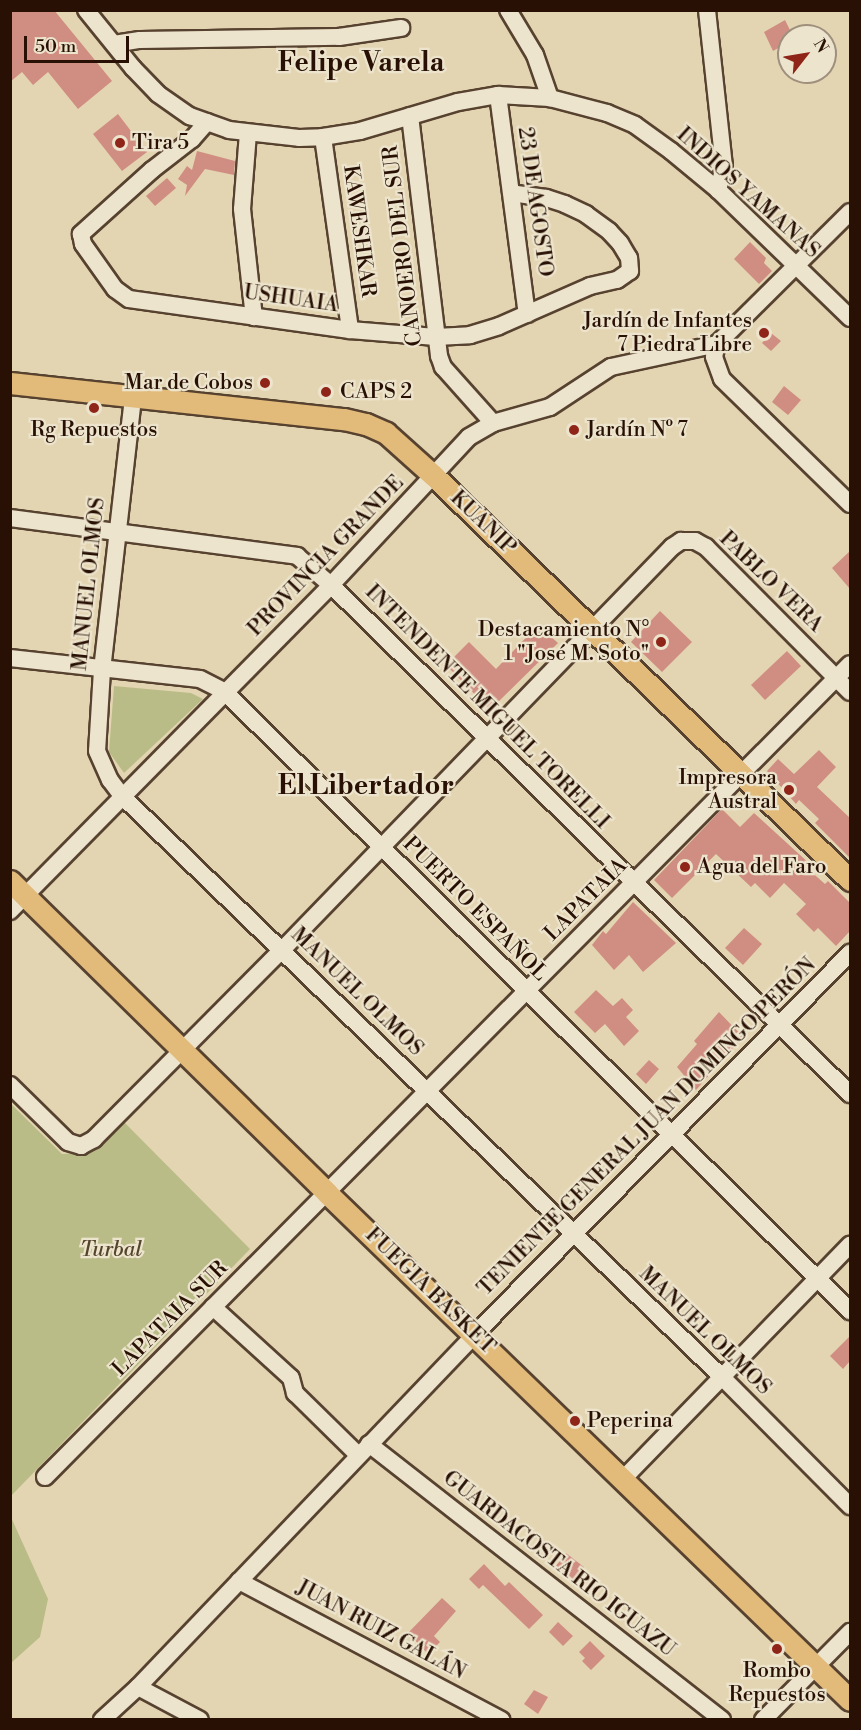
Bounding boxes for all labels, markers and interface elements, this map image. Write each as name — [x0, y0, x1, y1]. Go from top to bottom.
scale bar — [27, 24, 132, 62]
north arrow — [777, 24, 837, 84]
text: 50 m — [35, 35, 76, 58]
text: N — [809, 35, 833, 56]
district label: Felipe Varela — [278, 48, 444, 80]
street label: INDIOS YAMANAS — [671, 122, 825, 264]
street label: 23 DE AGOSTO — [512, 125, 558, 279]
place label: Tira 5 — [132, 130, 189, 156]
marker: Tira 5 — [113, 136, 127, 150]
street label: CANOERO DEL SUR — [378, 144, 428, 348]
street label: KAWESHKAR — [337, 163, 381, 299]
street label: USHUAIA — [242, 280, 340, 318]
place label: Jardín de Infantes 7 Piedra Libre — [583, 308, 752, 358]
marker: Jardín de Infantes 7 Piedra Libre — [757, 326, 771, 340]
place label: Mar de Cobos — [124, 370, 253, 396]
marker: Mar de Cobos — [258, 376, 272, 390]
place label: CAPS 2 — [340, 379, 412, 405]
marker: CAPS 2 — [317, 383, 335, 401]
marker: Rg Repuestos — [87, 401, 101, 415]
place label: Rg Repuestos — [31, 417, 157, 443]
place label: Jardín Nº 7 — [586, 417, 688, 443]
marker: Jardín Nº 7 — [567, 423, 581, 437]
street label: PROVINCIA GRANDE — [243, 470, 409, 642]
street label: KUANIP — [445, 486, 521, 560]
street label: MANUEL OLMOS — [67, 496, 111, 672]
street label: PABLO VERA — [714, 526, 828, 638]
street label: INTENDENTE MIGUEL TORELLI — [360, 580, 614, 834]
place label: Destacamiento N° 1 "José M. Soto" — [478, 617, 649, 667]
marker: Destacamiento N° 1 "José M. Soto" — [654, 635, 668, 649]
place label: Impresora Austral — [678, 765, 777, 815]
district label: El Libertador — [278, 771, 454, 803]
marker: Impresora Austral — [782, 783, 796, 797]
street label: PUERTO ESPAÑOL — [398, 832, 552, 986]
street label: LAPATAIA — [539, 853, 633, 947]
place label: Agua del Faro — [697, 854, 827, 880]
marker: Agua del Faro — [678, 860, 692, 874]
street label: MANUEL OLMOS — [286, 922, 428, 1062]
street label: TENIENTE GENERAL JUAN DOMINGO PERÓN — [473, 953, 821, 1301]
street label: FUEGIA BASKET — [360, 1223, 500, 1359]
park label: Turbal — [80, 1237, 142, 1263]
street label: LAPATAIA SUR — [107, 1256, 233, 1382]
street label: MANUEL OLMOS — [634, 1261, 776, 1401]
place label: Peperina — [587, 1408, 673, 1434]
marker: Peperina — [568, 1414, 582, 1428]
street label: GUARDACOSTA RIO IGUAZU — [438, 1466, 680, 1662]
street label: JUAN RUIZ GALÁN — [292, 1575, 470, 1685]
marker: Rombo Repuestos — [770, 1642, 784, 1656]
place label: Rombo Repuestos — [728, 1658, 826, 1708]

